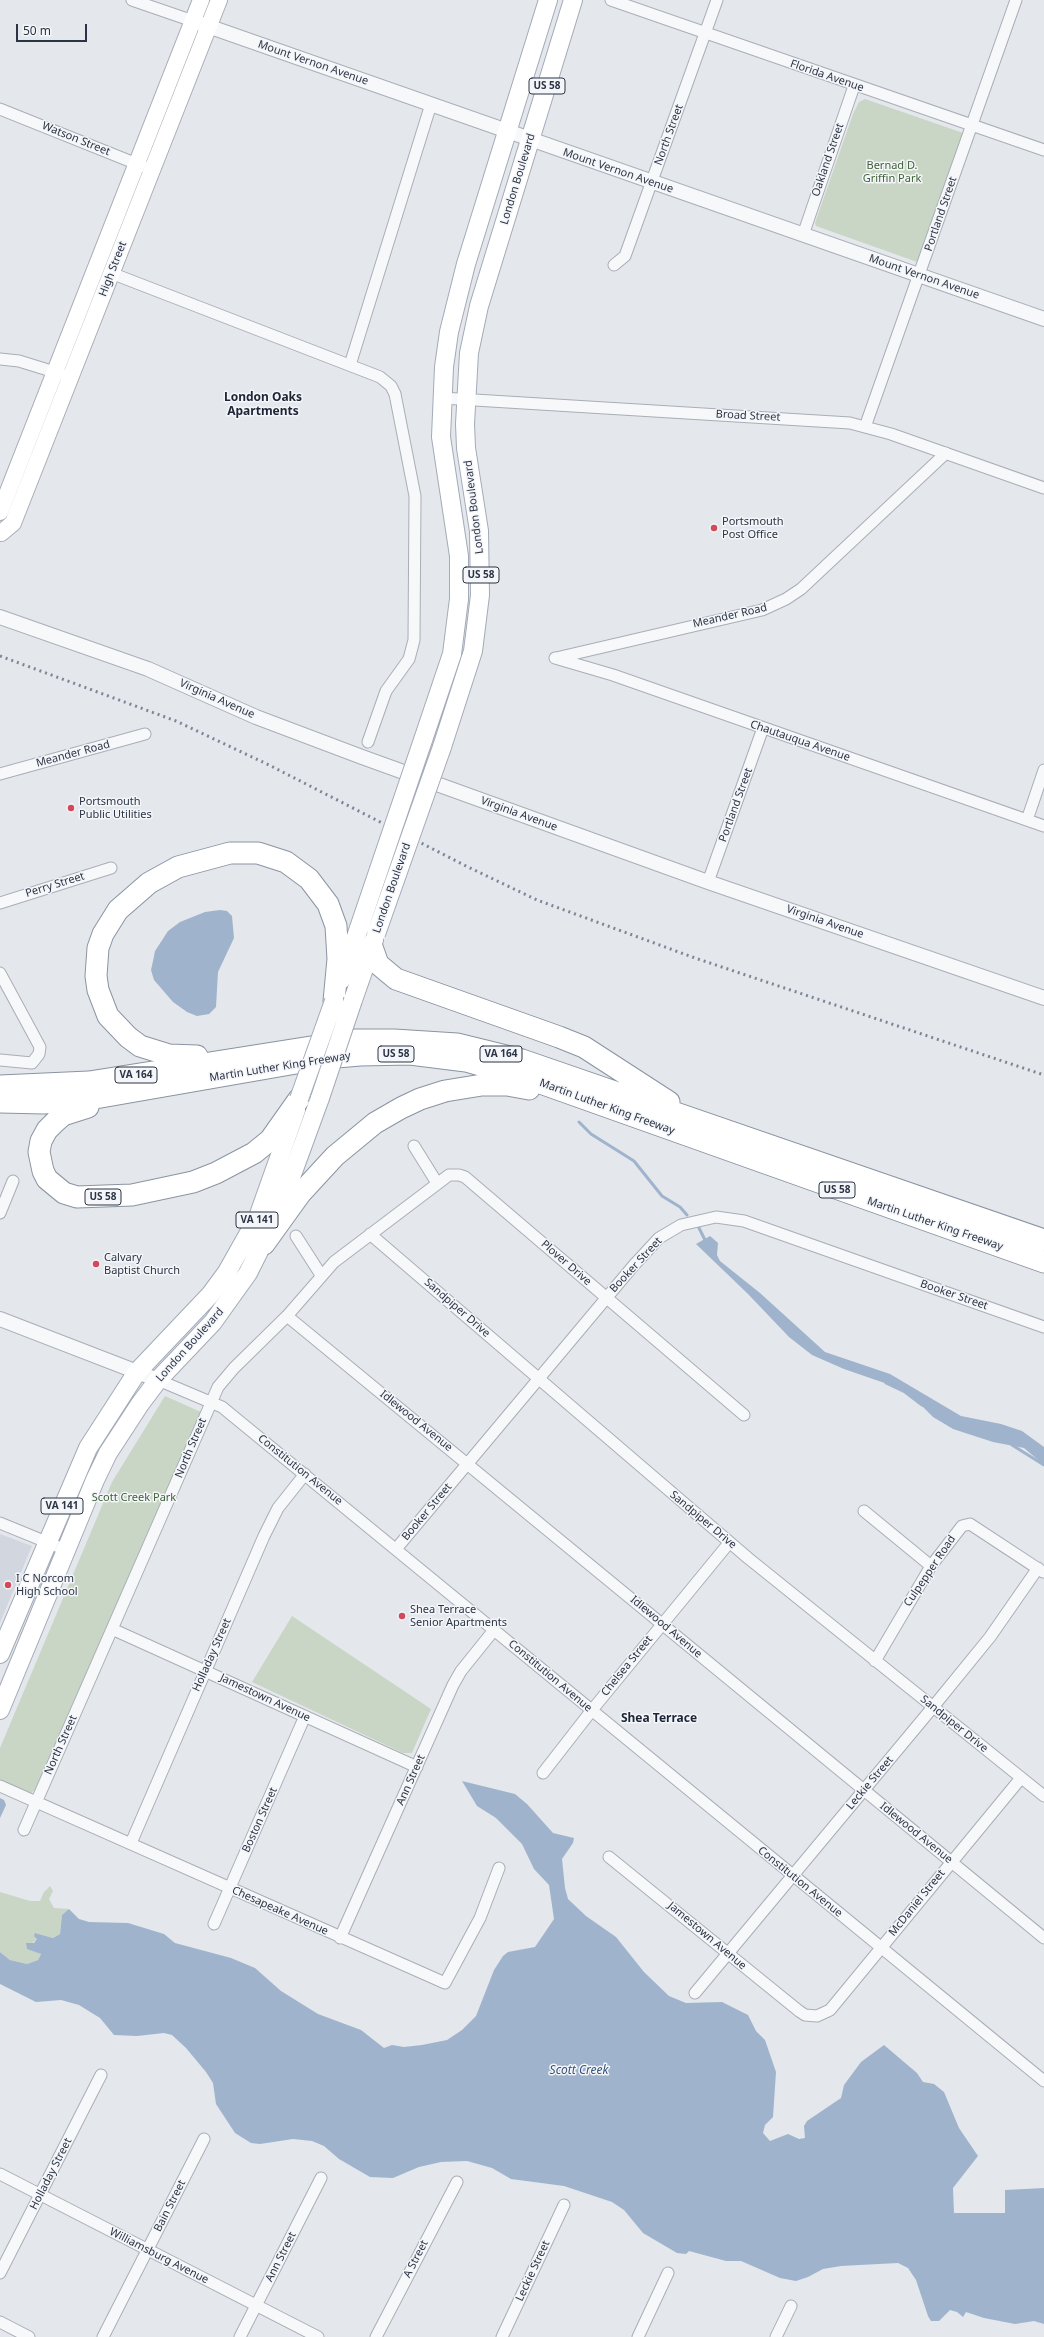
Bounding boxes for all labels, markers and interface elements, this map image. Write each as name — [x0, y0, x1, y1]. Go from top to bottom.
scale bar — [18, 16, 89, 42]
text: 50 m — [23, 22, 51, 39]
street label: Mount Vernon Avenue — [256, 38, 370, 88]
street label: Florida Avenue — [788, 57, 866, 95]
road number: US 58 — [529, 78, 565, 94]
street label: North Street — [652, 103, 686, 167]
street label: Watson Street — [40, 119, 112, 159]
street label: Oakland Street — [809, 122, 847, 198]
street label: London Boulevard — [498, 132, 538, 226]
street label: Mount Vernon Avenue — [561, 146, 675, 196]
park label: Bernad D. Griffin Park — [863, 159, 921, 185]
street label: Portland Street — [922, 175, 960, 253]
street label: High Street — [96, 240, 130, 298]
street label: Mount Vernon Avenue — [867, 252, 981, 302]
district label: London Oaks Apartments — [224, 391, 302, 419]
street label: Broad Street — [715, 408, 781, 424]
street label: London Boulevard — [462, 459, 486, 555]
place label: Portsmouth Post Office — [722, 515, 784, 541]
marker: Portsmouth Post Office — [709, 523, 719, 533]
road number: US 58 — [463, 567, 499, 583]
street label: Meander Road — [692, 601, 768, 631]
street label: Virginia Avenue — [177, 677, 257, 721]
street label: Chautauqua Avenue — [748, 718, 852, 764]
street label: Meander Road — [35, 738, 111, 770]
street label: Portland Street — [716, 766, 756, 844]
street label: Virginia Avenue — [479, 794, 559, 834]
place label: Portsmouth Public Utilities — [79, 795, 152, 821]
marker: Portsmouth Public Utilities — [66, 803, 76, 813]
street label: London Boulevard — [370, 841, 414, 935]
street label: Perry Street — [24, 870, 86, 900]
street label: Virginia Avenue — [785, 903, 865, 941]
road number: US 58 — [378, 1046, 414, 1062]
road number: VA 164 — [480, 1046, 522, 1062]
street label: Martin Luther King Freeway — [208, 1049, 352, 1085]
road number: VA 164 — [115, 1067, 157, 1083]
street label: Martin Luther King Freeway — [538, 1076, 676, 1138]
road number: US 58 — [819, 1182, 855, 1198]
road number: US 58 — [85, 1189, 121, 1205]
street label: Martin Luther King Freeway — [865, 1195, 1005, 1253]
road number: VA 141 — [236, 1212, 278, 1228]
street label: Booker Street — [607, 1235, 665, 1295]
street label: Plover Drive — [538, 1238, 594, 1288]
place label: Calvary Baptist Church — [104, 1251, 180, 1277]
marker: Calvary Baptist Church — [91, 1259, 101, 1269]
street label: Sandpiper Drive — [421, 1276, 493, 1340]
street label: Booker Street — [918, 1277, 990, 1313]
street label: London Boulevard — [153, 1305, 227, 1385]
street label: Idlewood Avenue — [377, 1388, 455, 1454]
street label: North Street — [172, 1416, 210, 1480]
street label: Constitution Avenue — [255, 1432, 345, 1508]
street label: Booker Street — [399, 1481, 455, 1543]
street label: Sandpiper Drive — [667, 1488, 739, 1552]
park label: Scott Creek Park — [92, 1491, 176, 1505]
road number: VA 141 — [41, 1498, 83, 1514]
street label: Culpepper Road — [901, 1533, 959, 1609]
place label: I C Norcom High School — [16, 1572, 78, 1598]
marker: I C Norcom High School — [3, 1580, 13, 1590]
street label: Idlewood Avenue — [627, 1593, 705, 1661]
place label: Shea Terrace Senior Apartments — [410, 1603, 507, 1629]
marker: Shea Terrace Senior Apartments — [397, 1611, 407, 1621]
street label: Holladay Street — [190, 1616, 234, 1694]
street label: Chelsea Street — [599, 1633, 655, 1699]
street label: Constitution Avenue — [506, 1637, 594, 1715]
street label: Jamestown Avenue — [218, 1671, 312, 1725]
street label: Sandpiper Drive — [918, 1693, 990, 1755]
district label: Shea Terrace — [621, 1712, 697, 1726]
street label: North Street — [42, 1713, 80, 1777]
street label: Ann Street — [394, 1753, 428, 1807]
street label: Leckie Street — [844, 1754, 896, 1812]
street label: Boston Street — [240, 1785, 280, 1855]
street label: Idlewood Avenue — [877, 1800, 955, 1866]
street label: Constitution Avenue — [755, 1844, 845, 1920]
street label: McDaniel Street — [886, 1867, 948, 1939]
street label: Chesapeake Avenue — [230, 1884, 330, 1938]
street label: Jamestown Avenue — [665, 1899, 749, 1973]
water label: Scott Creek — [550, 2064, 608, 2078]
street label: Holladay Street — [27, 2136, 75, 2212]
street label: Bain Street — [151, 2178, 189, 2234]
street label: Williamsburg Avenue — [107, 2225, 211, 2287]
street label: Ann Street — [263, 2230, 299, 2284]
street label: A Street — [401, 2238, 431, 2280]
street label: Leckie Street — [513, 2238, 553, 2304]

